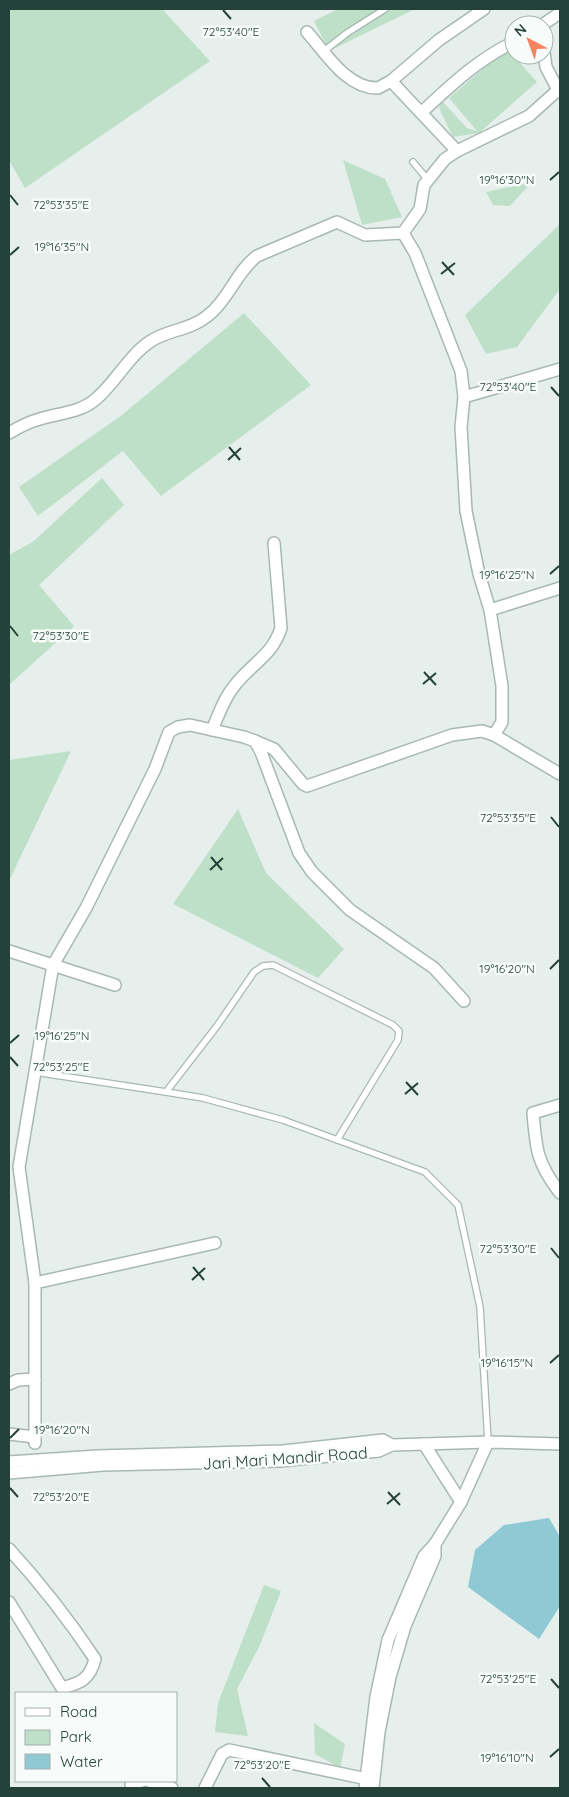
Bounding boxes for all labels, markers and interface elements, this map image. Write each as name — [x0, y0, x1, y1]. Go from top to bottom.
north arrow — [504, 15, 554, 65]
text: N — [511, 20, 530, 40]
text: 72°53'40"E — [203, 24, 260, 39]
text: 19°16'30"N — [479, 172, 535, 187]
text: 72°53'35"E — [33, 197, 89, 212]
text: 19°16'35"N — [35, 239, 89, 254]
text: 72°53'40"E — [480, 379, 537, 394]
text: 19°16'25"N — [480, 567, 534, 582]
text: 72°53'30"E — [33, 628, 90, 643]
text: 72°53'35"E — [480, 810, 536, 825]
text: 19°16'20"N — [479, 961, 535, 976]
text: 19°16'25"N — [35, 1028, 89, 1043]
text: 72°53'25"E — [33, 1059, 89, 1074]
text: 72°53'30"E — [480, 1241, 537, 1256]
text: 19°16'15"N — [481, 1355, 533, 1370]
text: 19°16'20"N — [34, 1422, 90, 1437]
street label: Jari Mari Mandir Road — [202, 1442, 368, 1474]
text: 72°53'20"E — [32, 1489, 90, 1504]
text: 72°53'25"E — [480, 1671, 536, 1686]
legend — [15, 1692, 178, 1782]
text: Road — [60, 1702, 97, 1721]
text: Park — [60, 1727, 92, 1746]
text: 19°16'10"N — [480, 1750, 534, 1765]
text: Water — [60, 1752, 103, 1771]
text: 72°53'20"E — [233, 1757, 291, 1772]

